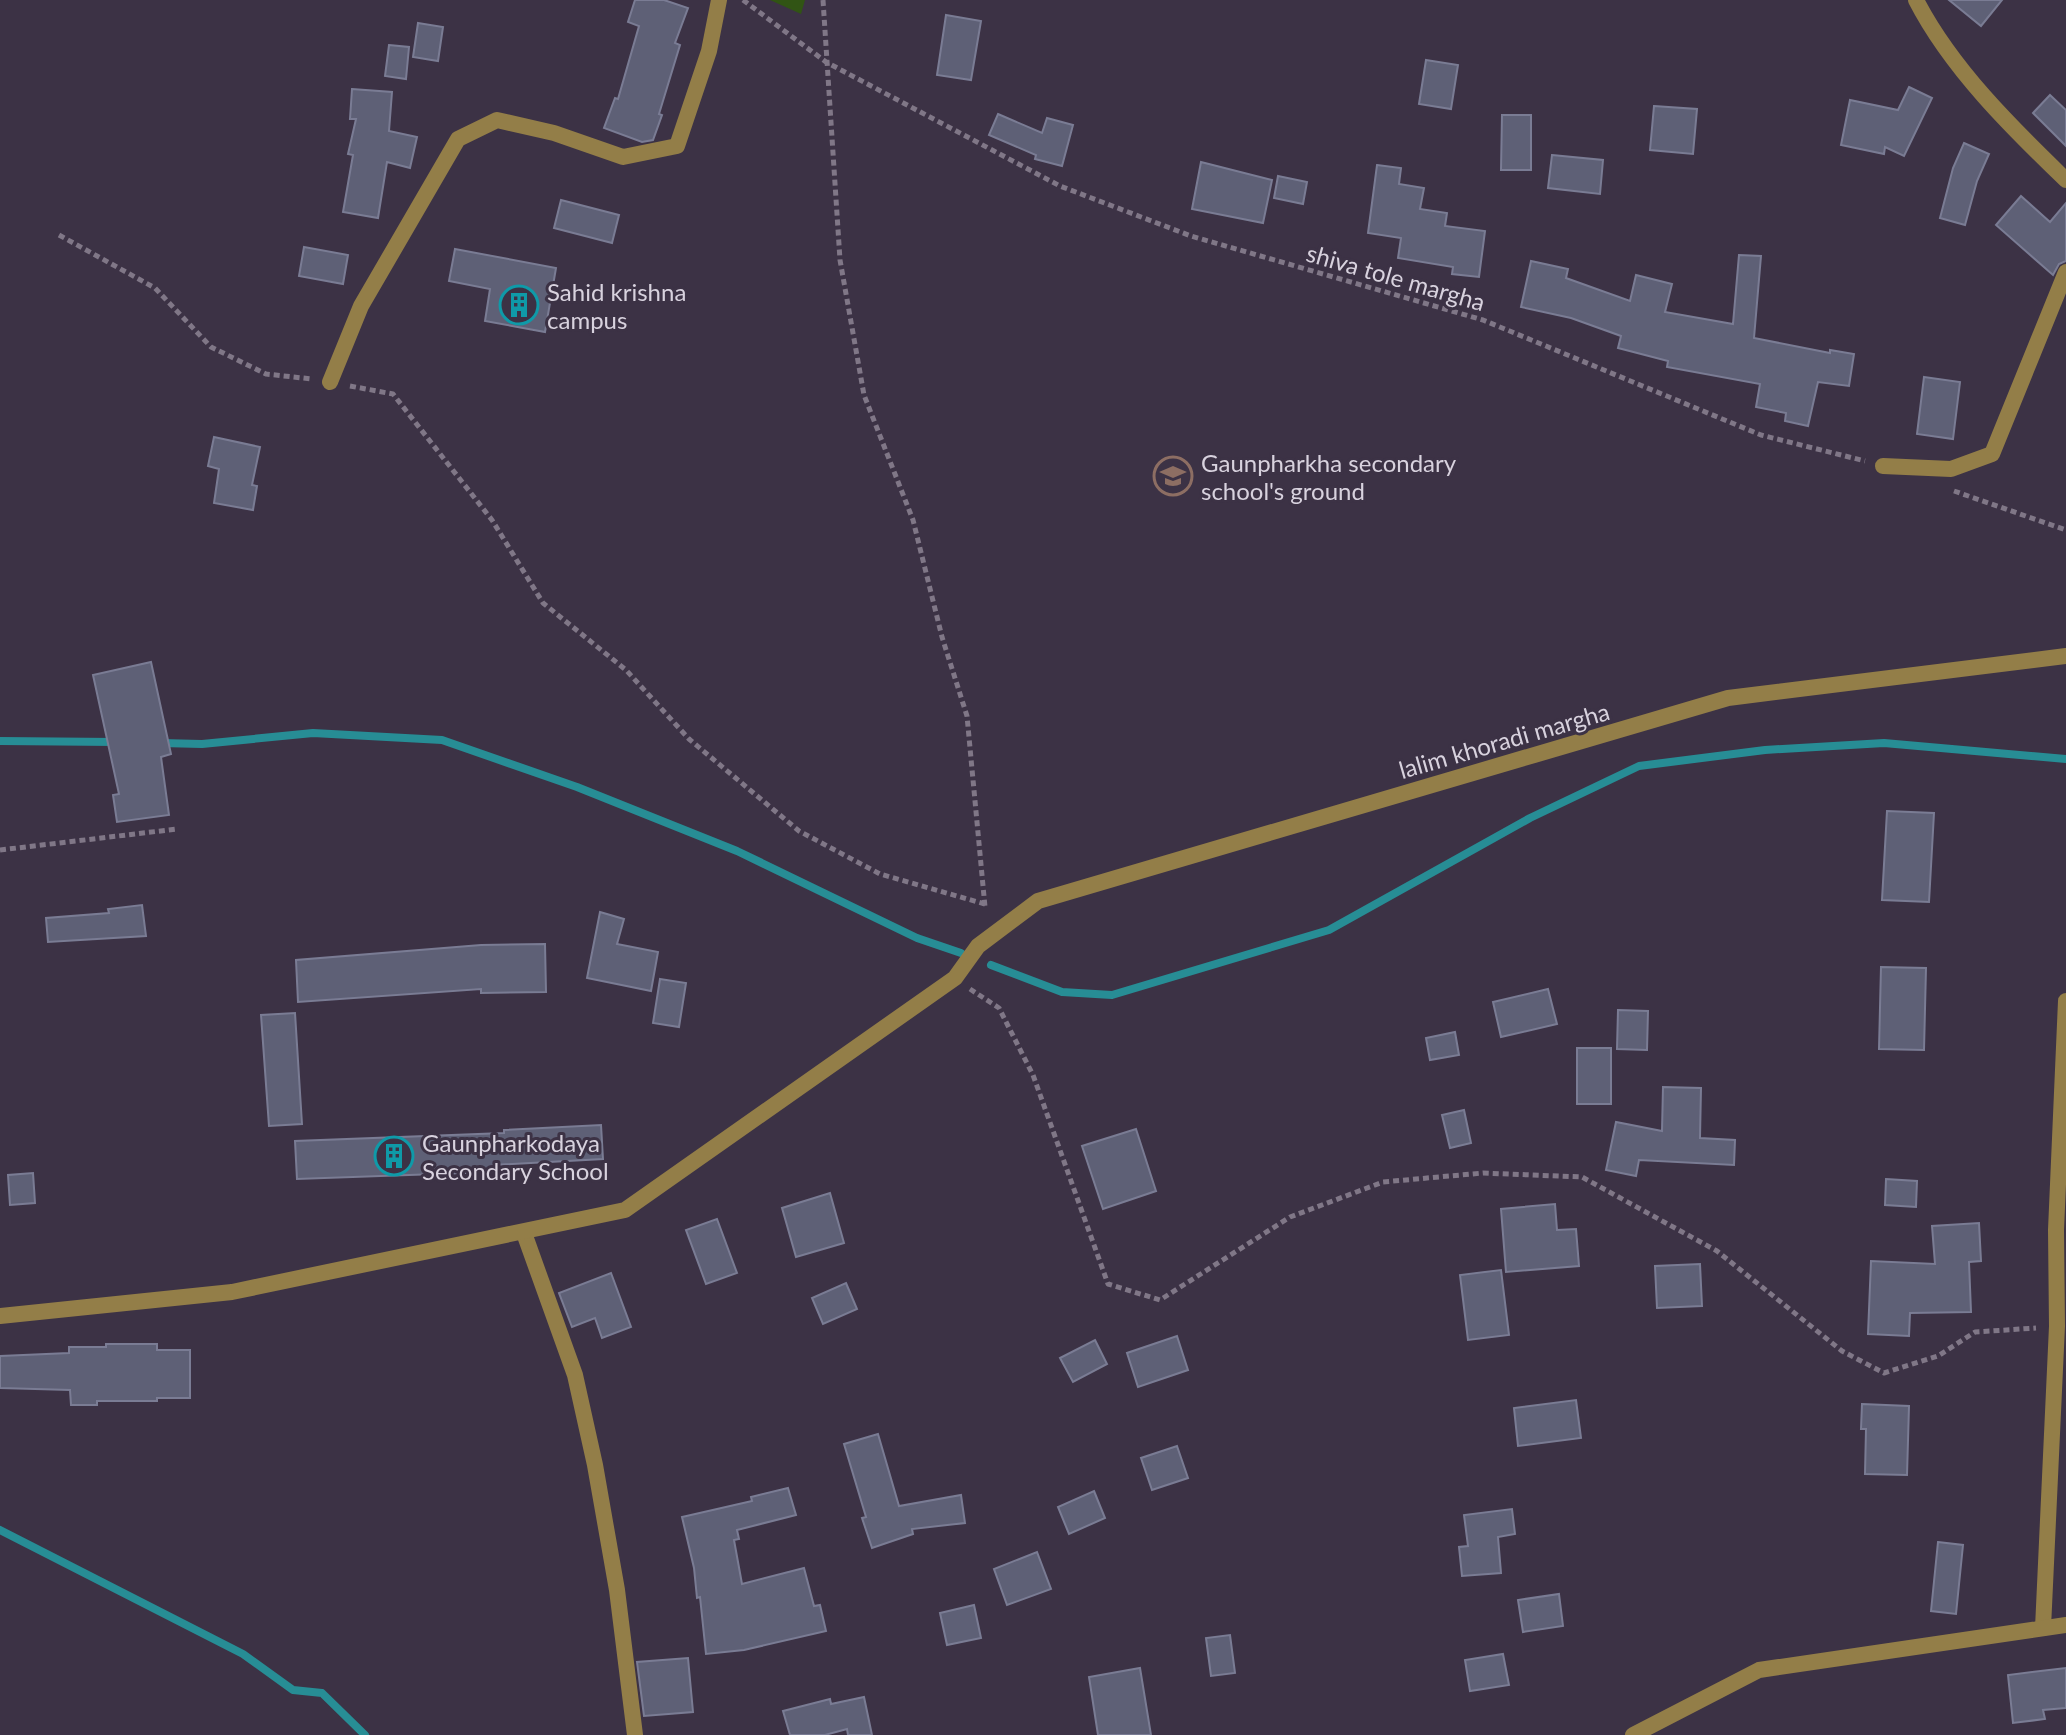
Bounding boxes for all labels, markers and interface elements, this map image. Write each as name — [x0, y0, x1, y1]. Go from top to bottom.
street label: shiva tole margha — [1303, 238, 1489, 316]
place label: Sahid krishna campus — [547, 277, 686, 334]
building icon: Sahid krishna campus — [498, 284, 540, 326]
place label: Gaunpharkha secondary school's ground — [1201, 448, 1457, 505]
school or university icon: Gaunpharkha secondary school's ground — [1152, 455, 1194, 497]
street label: lalim khoradi margha — [1395, 696, 1613, 784]
place label: Gaunpharkodaya Secondary School — [422, 1128, 609, 1185]
building icon: Gaunpharkodaya Secondary School — [373, 1135, 415, 1177]

